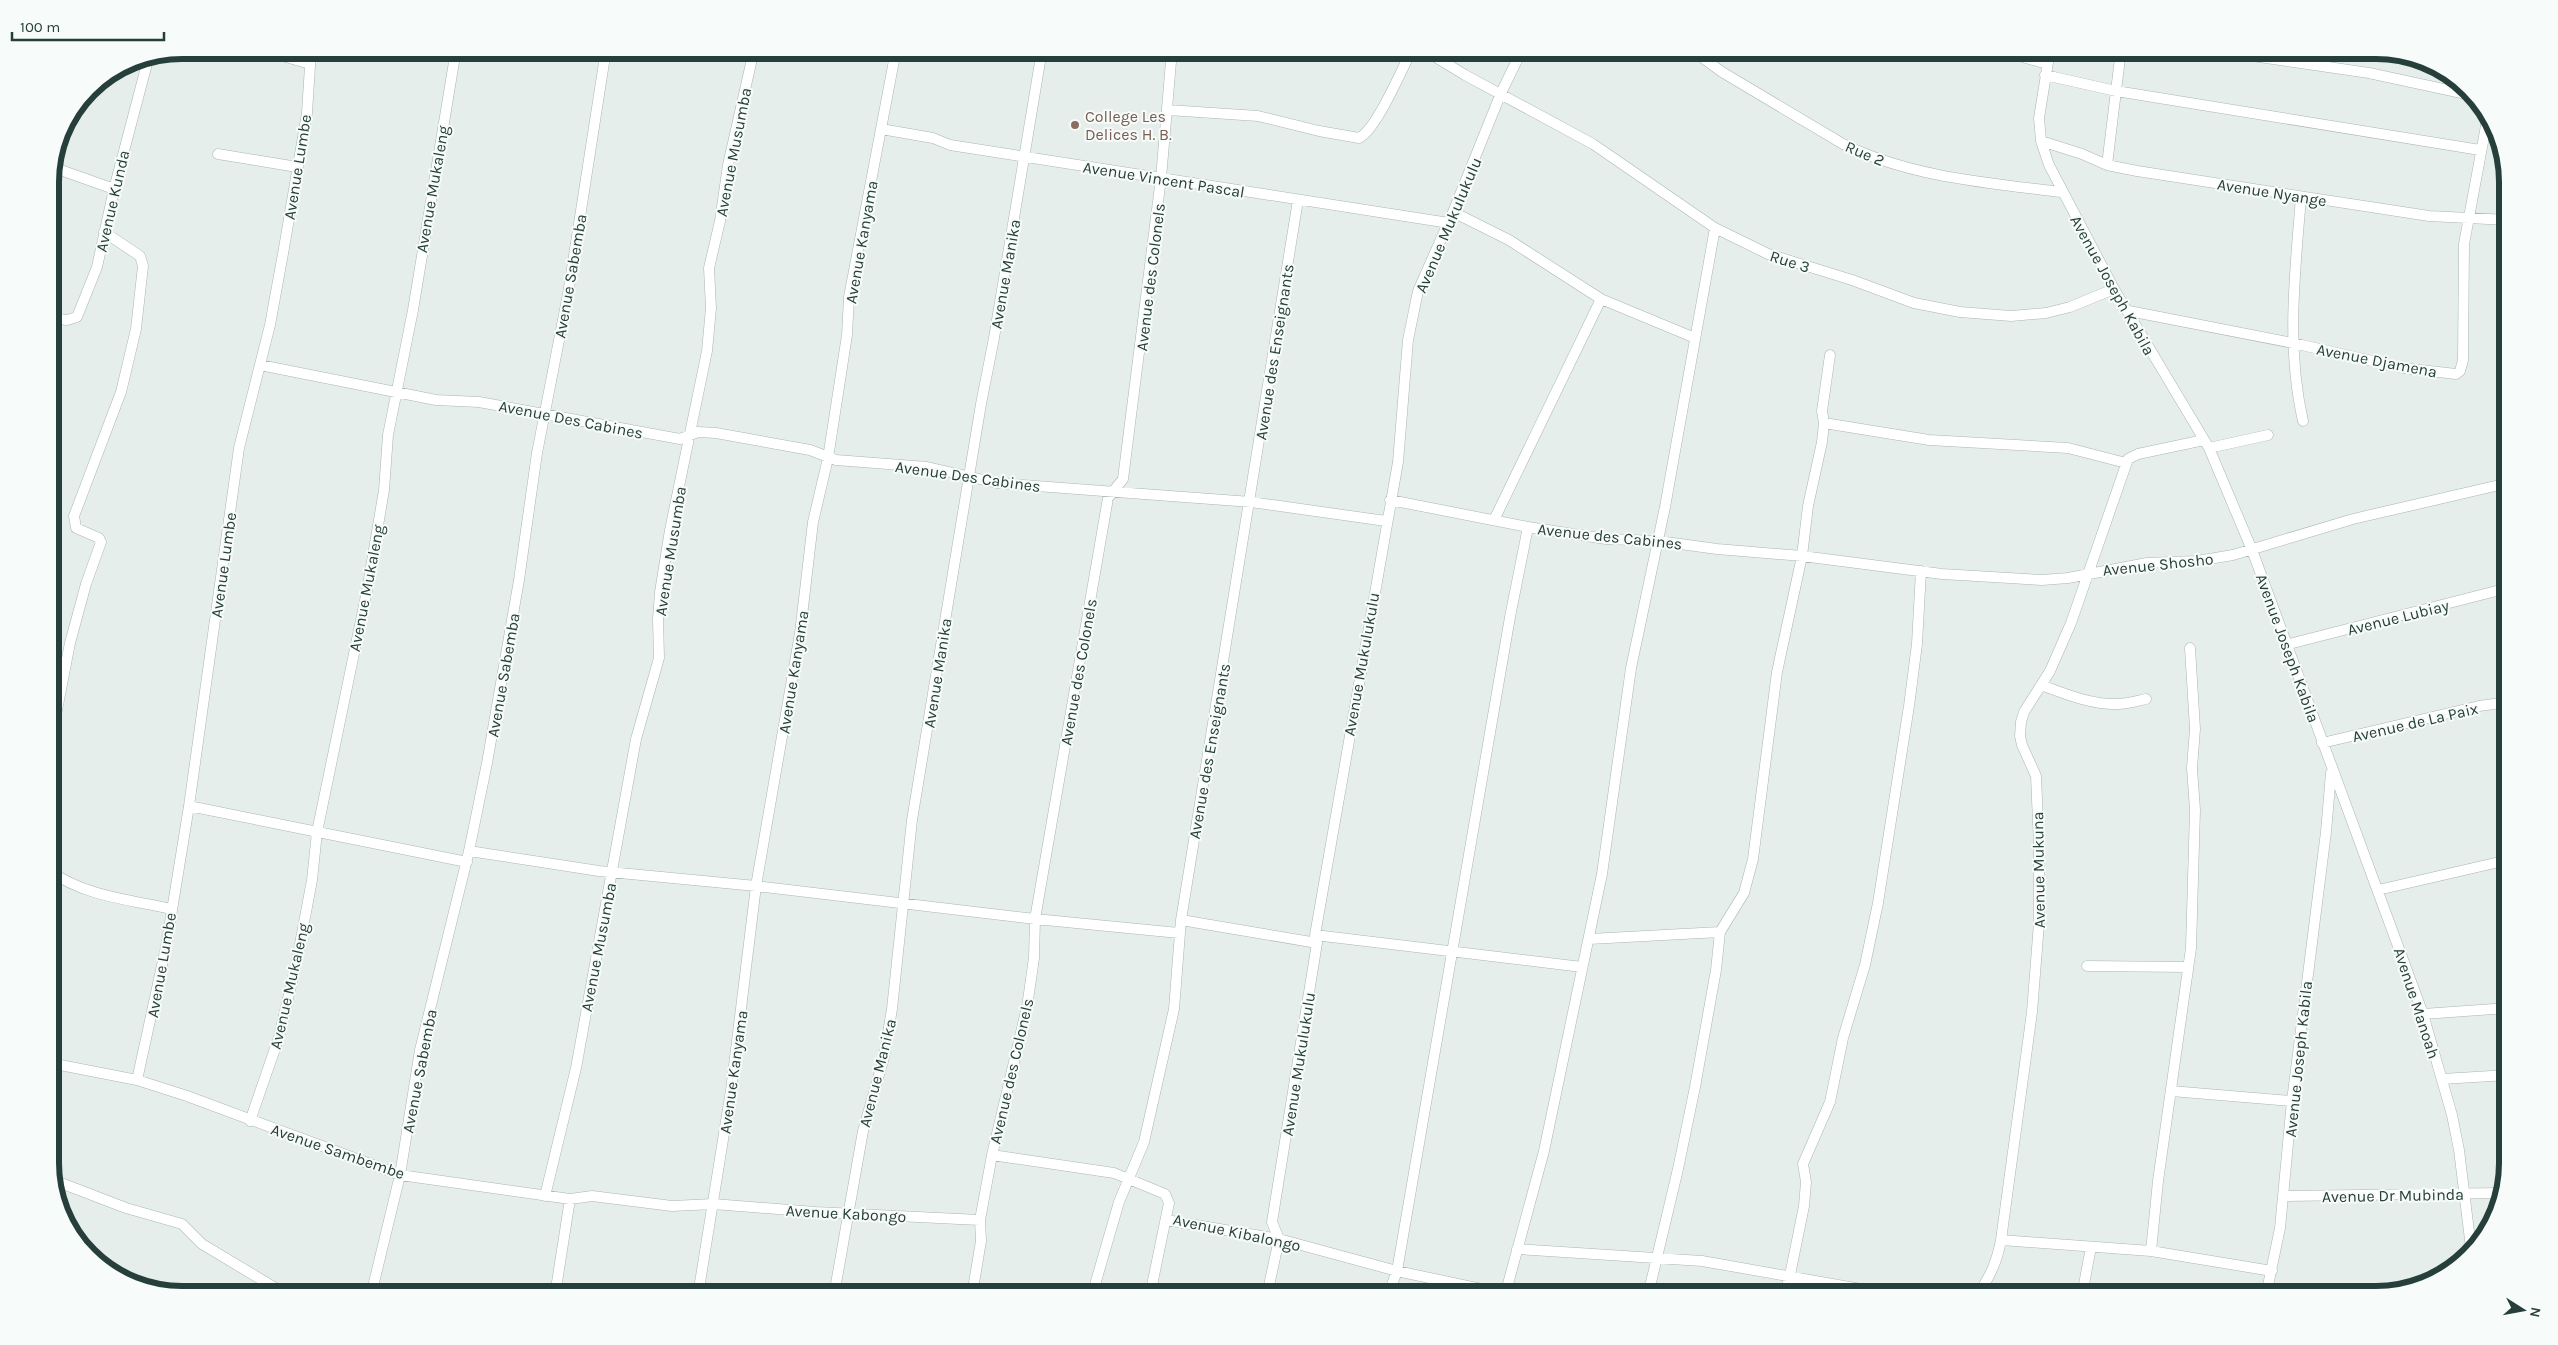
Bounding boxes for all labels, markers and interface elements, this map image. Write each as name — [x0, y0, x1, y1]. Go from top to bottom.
scale bar — [12, 10, 165, 42]
text: 100 m — [20, 18, 60, 36]
street label: Avenue Musumba — [712, 86, 755, 218]
place label: College Les Delices H. B. — [1085, 107, 1172, 144]
street label: Avenue Lumbe — [280, 113, 315, 221]
marker: College Les Delices H. B. — [1069, 119, 1081, 131]
street label: Avenue Mukaleng — [412, 124, 453, 254]
street label: Rue 2 — [1842, 137, 1887, 170]
street label: Avenue Kunda — [92, 148, 133, 254]
street label: Avenue Mukulukulu — [1411, 155, 1486, 296]
street label: Avenue Vincent Pascal — [1082, 157, 1246, 202]
street label: Avenue Nyange — [2216, 174, 2328, 211]
street label: Avenue Kanyama — [841, 179, 882, 305]
street label: Avenue des Colonels — [1132, 202, 1169, 352]
street label: Avenue Sabemba — [550, 212, 591, 340]
street label: Avenue Joseph Kabila — [2066, 212, 2159, 359]
street label: Avenue Manika — [986, 218, 1024, 330]
street label: Rue 3 — [1767, 246, 1812, 277]
street label: Avenue des Enseignants — [1251, 263, 1298, 441]
street label: Avenue Djamena — [2315, 339, 2439, 382]
street label: Avenue Des Cabines — [497, 396, 645, 443]
street label: Avenue Des Cabines — [894, 457, 1042, 496]
street label: Avenue Musumba — [651, 485, 690, 617]
street label: Avenue Lumbe — [207, 511, 240, 619]
street label: Avenue des Cabines — [1537, 519, 1683, 554]
street label: Avenue Mukaleng — [345, 523, 388, 653]
street label: Avenue Shosho — [2102, 549, 2214, 580]
street label: Avenue Joseph Kabila — [2252, 571, 2323, 725]
street label: Avenue Mukulukulu — [1340, 591, 1383, 737]
street label: Avenue Lubiay — [2345, 596, 2451, 639]
street label: Avenue des Colonels — [1056, 597, 1101, 747]
street label: Avenue Kanyama — [774, 609, 813, 735]
street label: Avenue Sabemba — [483, 611, 524, 739]
street label: Avenue Manika — [919, 617, 956, 729]
street label: Avenue des Enseignants — [1185, 662, 1234, 840]
street label: Avenue de La Paix — [2350, 699, 2480, 746]
street label: Avenue Mukuna — [2028, 811, 2049, 929]
street label: Avenue Musumba — [577, 881, 620, 1013]
street label: Avenue Lumbe — [143, 911, 180, 1019]
street label: Avenue Mukaleng — [266, 921, 313, 1051]
street label: Avenue Manoah — [2390, 945, 2443, 1061]
street label: Avenue Joseph Kabila — [2281, 980, 2316, 1138]
street label: Avenue Mukulukulu — [1278, 991, 1319, 1137]
street label: Avenue des Colonels — [985, 996, 1037, 1146]
street label: Avenue Sabemba — [398, 1007, 441, 1135]
street label: Avenue Kanyama — [715, 1009, 752, 1135]
street label: Avenue Manika — [855, 1017, 900, 1129]
street label: Avenue Sambembe — [268, 1120, 407, 1183]
street label: Avenue Dr Mubinda — [2322, 1185, 2464, 1206]
street label: Avenue Kabongo — [785, 1201, 907, 1226]
street label: Avenue Kibalongo — [1171, 1210, 1302, 1255]
north arrow — [2498, 1285, 2548, 1335]
text: N — [2526, 1306, 2545, 1319]

